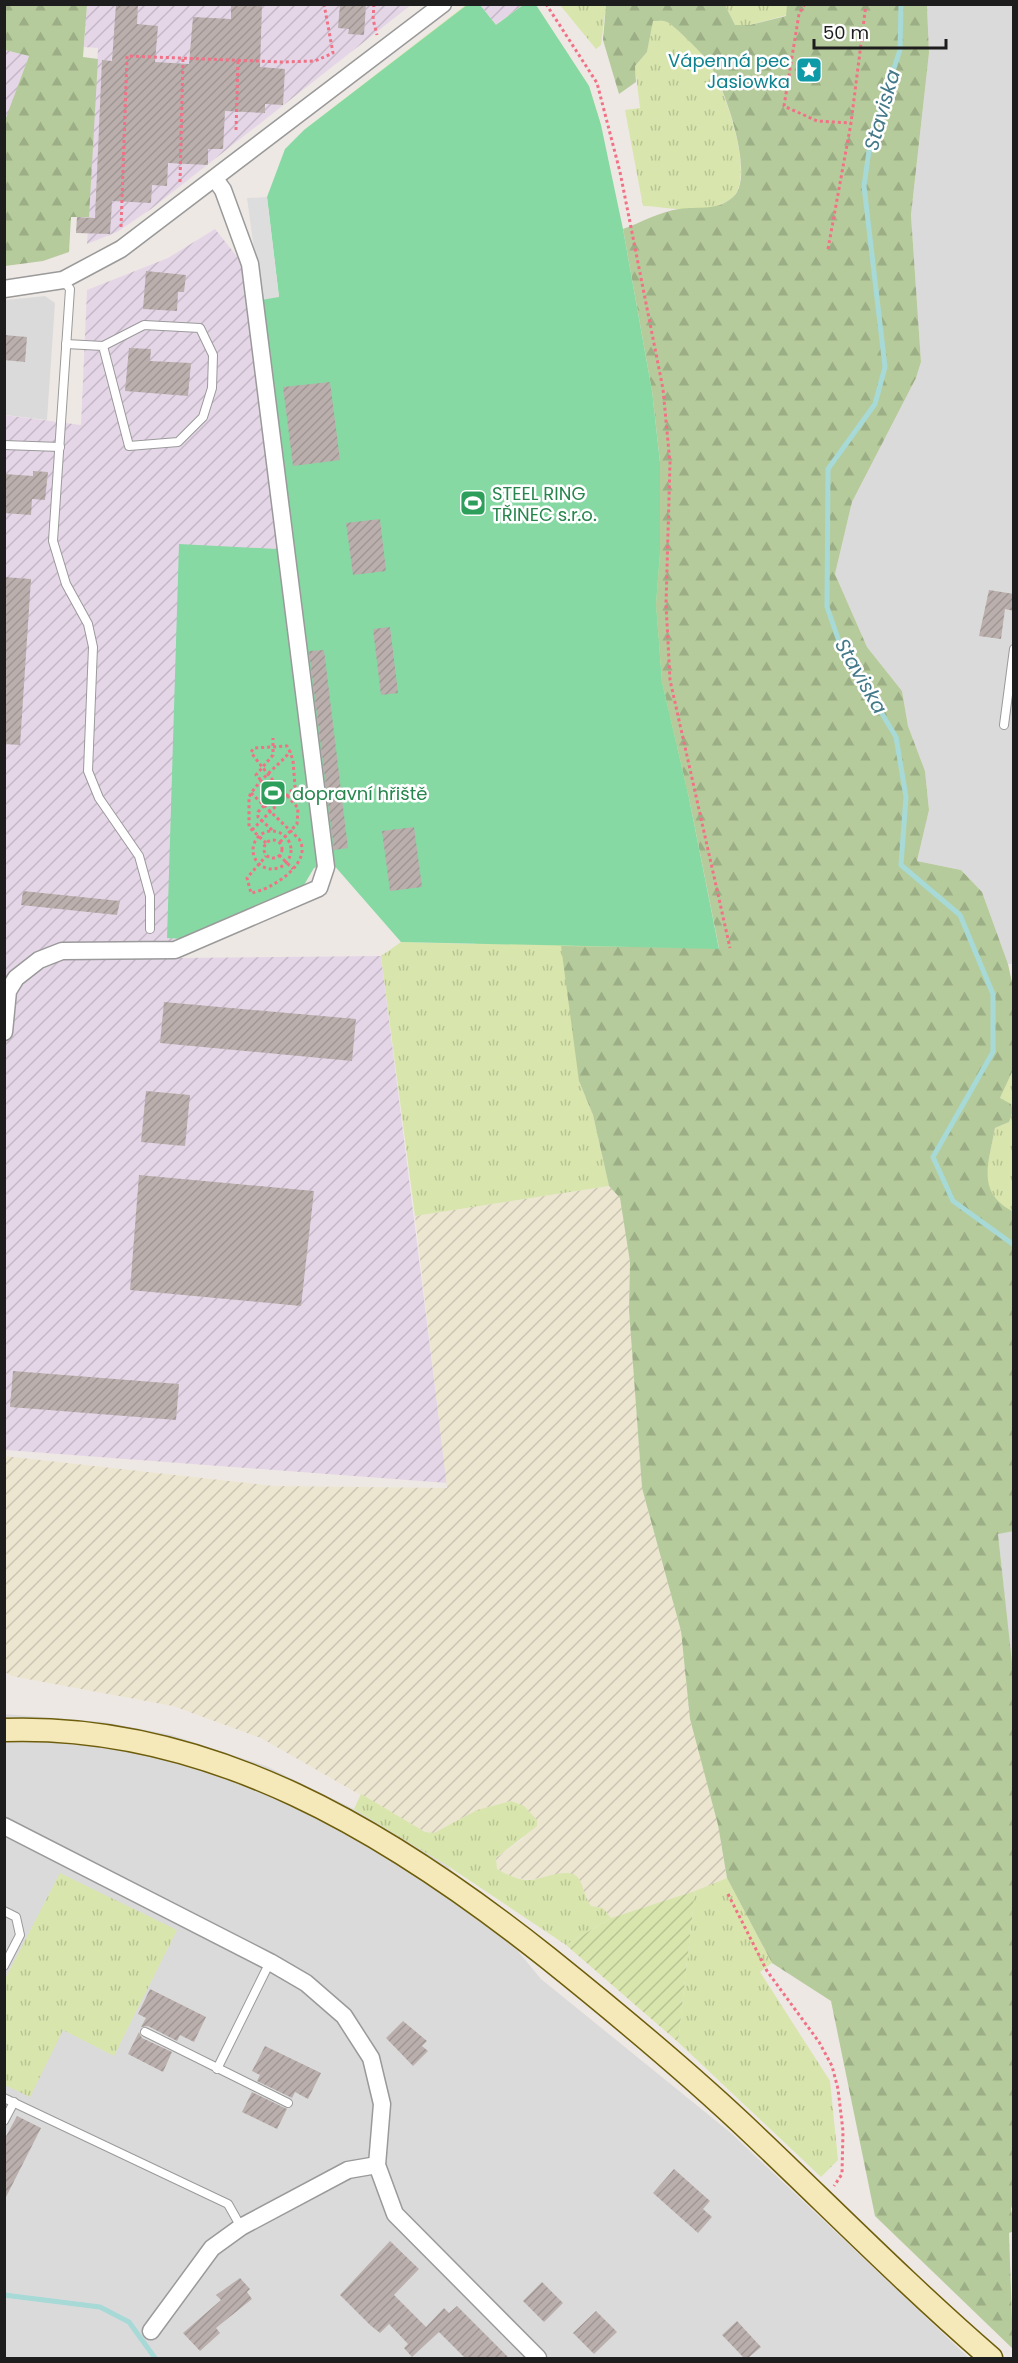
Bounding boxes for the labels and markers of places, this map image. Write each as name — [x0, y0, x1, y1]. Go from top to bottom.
place label: Vápenná pec Jasiowka — [668, 48, 790, 94]
place icon: Vápenná pec Jasiowka — [794, 55, 824, 85]
place label: STEEL RING TŘINEC s.r.o. — [492, 481, 597, 527]
sports icon: STEEL RING TŘINEC s.r.o. — [458, 488, 488, 518]
sports icon: dopravní hřiště — [258, 778, 288, 808]
place label: dopravní hřiště — [292, 781, 427, 806]

